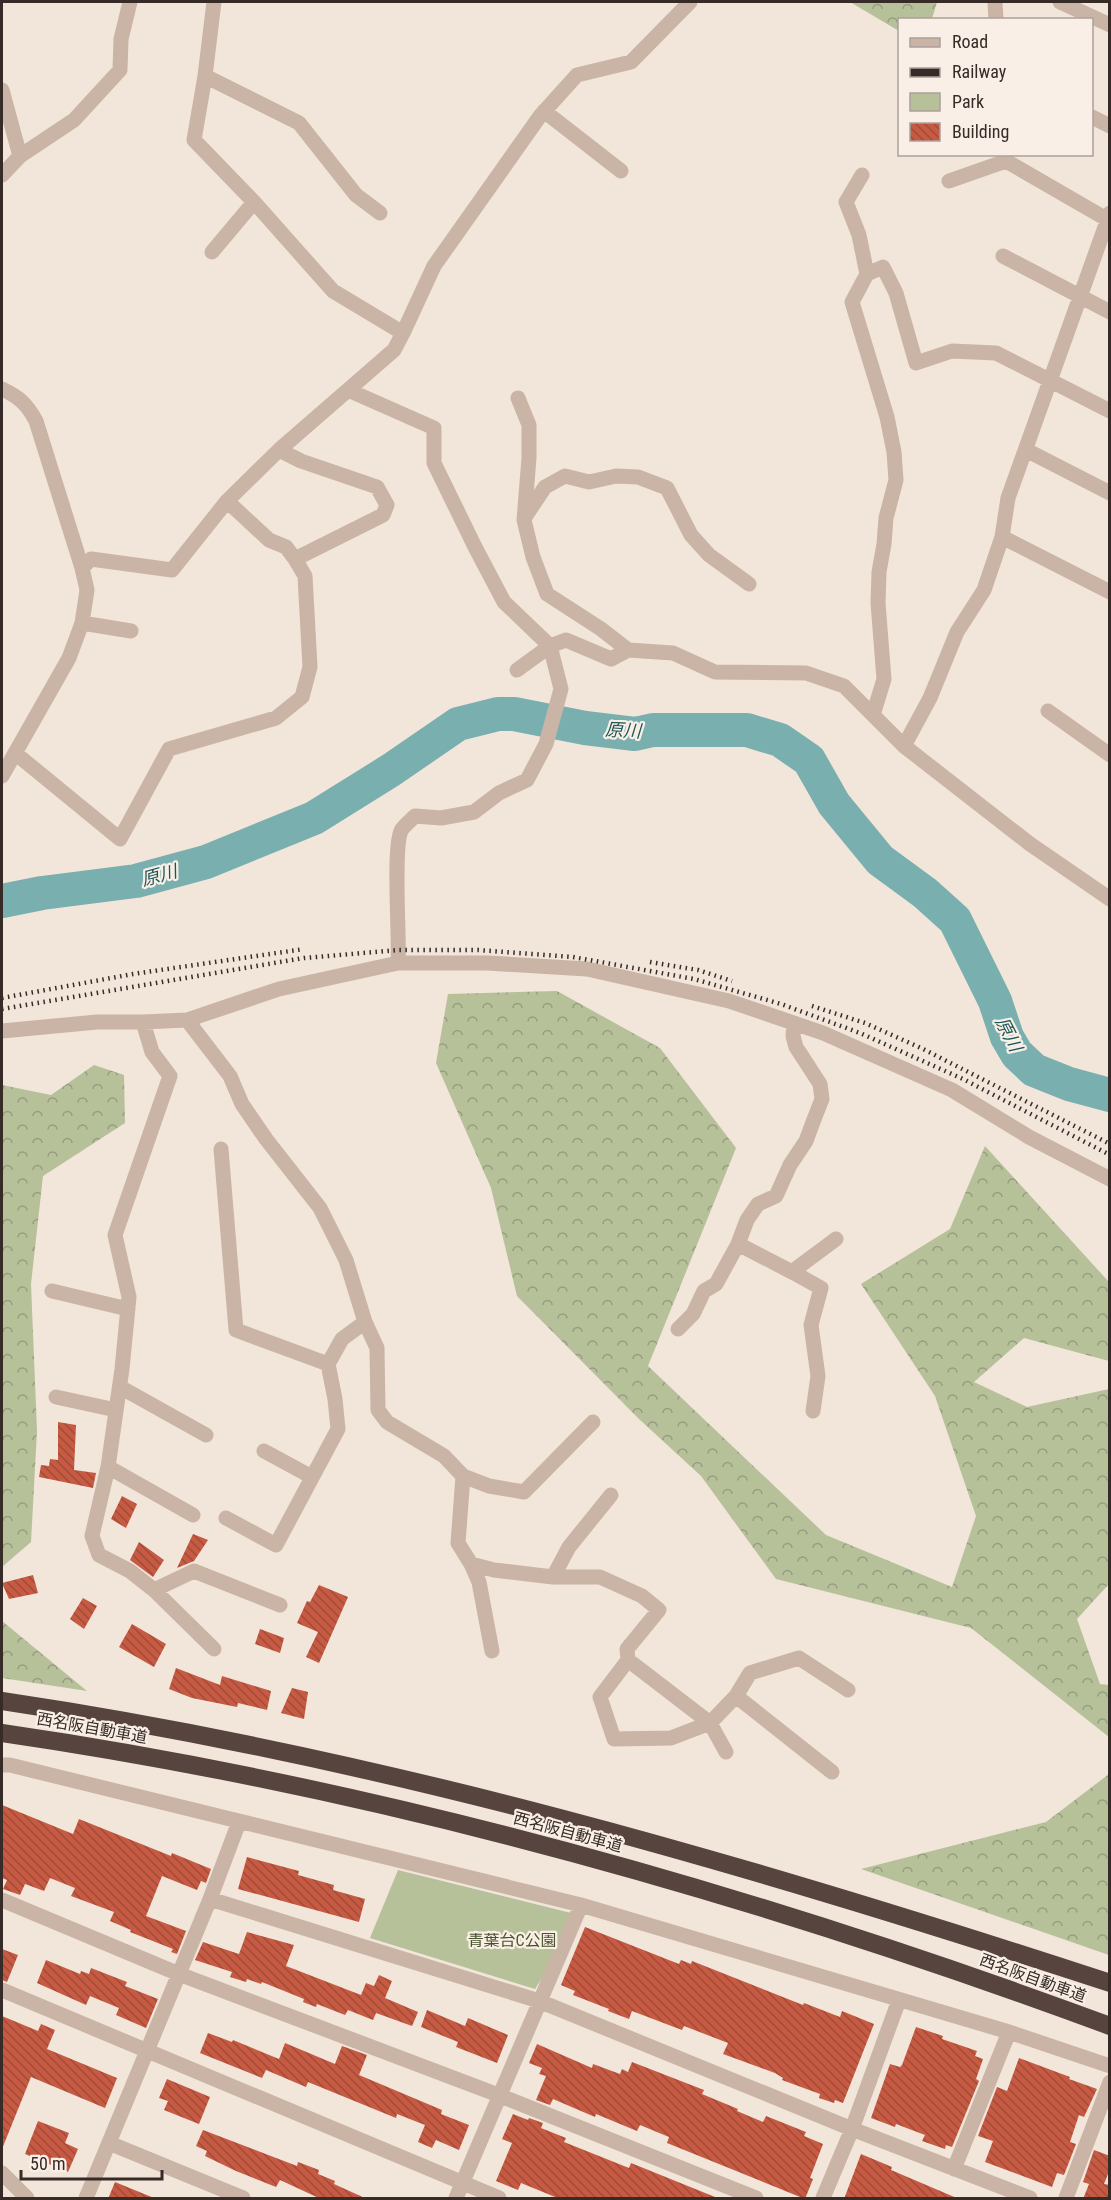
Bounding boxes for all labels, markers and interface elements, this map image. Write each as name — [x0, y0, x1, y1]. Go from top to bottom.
legend — [898, 18, 1093, 156]
text: Road — [952, 31, 988, 52]
text: Railway — [952, 61, 1007, 82]
text: Park — [952, 91, 984, 112]
text: Building — [952, 121, 1009, 142]
water label: 原川 — [604, 719, 644, 742]
water label: 原川 — [139, 860, 181, 890]
water label: 原川 — [991, 1013, 1027, 1057]
street label: 西名阪自動車道 — [35, 1709, 149, 1747]
street label: 西名阪自動車道 — [511, 1808, 625, 1856]
park label: 青葉台C公園 — [467, 1931, 557, 1950]
street label: 西名阪自動車道 — [977, 1950, 1089, 2006]
scale bar — [21, 2143, 162, 2181]
text: 50 m — [30, 2153, 65, 2174]

